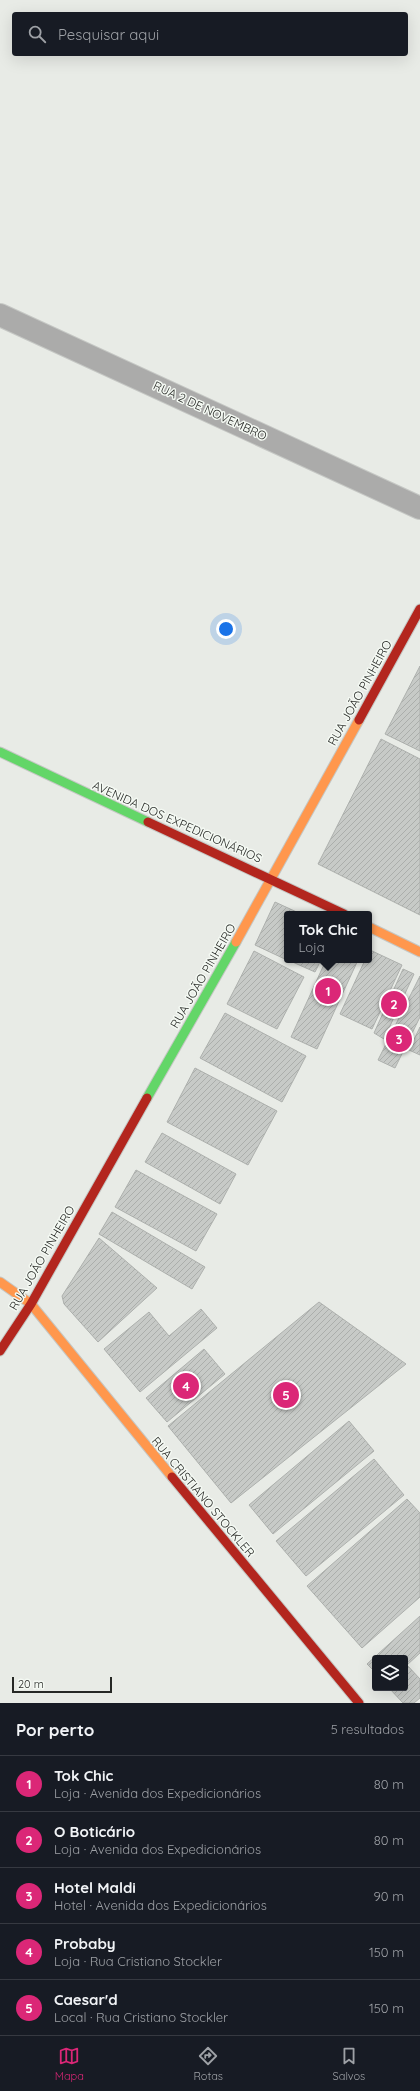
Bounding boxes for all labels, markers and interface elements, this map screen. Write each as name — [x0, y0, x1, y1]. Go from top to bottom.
search box — [12, 12, 408, 56]
icon: search — [26, 23, 48, 45]
text: Pesquisar aqui — [58, 25, 159, 44]
street label: RUA 2 DE NOVEMBRO — [151, 378, 269, 443]
your location — [216, 619, 236, 639]
street label: RUA JOÃO PINHEIRO — [324, 637, 395, 748]
street label: AVENIDA DOS EXPEDICIONÁRIOS — [90, 777, 264, 866]
popup — [284, 911, 372, 963]
text: Tok Chic — [298, 920, 358, 939]
street label: RUA JOÃO PINHEIRO — [167, 921, 239, 1031]
text: Loja — [298, 939, 325, 955]
pin: 1 — [315, 976, 341, 1006]
pin: 2 — [381, 989, 407, 1019]
pin: 3 — [386, 1024, 412, 1054]
street label: RUA JOÃO PINHEIRO — [6, 1203, 78, 1313]
pin: 4 — [173, 1371, 199, 1401]
pin: 5 — [273, 1380, 299, 1410]
street label: RUA CRISTIANO STOCKLER — [149, 1433, 258, 1560]
map controls — [372, 1655, 408, 1691]
button: layers — [372, 1655, 408, 1691]
scale bar — [12, 1675, 112, 1694]
text: 20 m — [18, 1677, 44, 1691]
text: Por perto — [16, 1719, 94, 1740]
text: 5 resultados — [331, 1721, 404, 1737]
text: Tok Chic — [54, 1766, 113, 1785]
text: 1 — [26, 1776, 32, 1792]
text: 80 m — [374, 1776, 404, 1792]
text: Loja · Avenida dos Expedicionários — [54, 1785, 261, 1801]
text: O Boticário — [54, 1822, 135, 1841]
text: 2 — [25, 1832, 33, 1848]
text: 80 m — [374, 1832, 404, 1848]
text: Loja · Avenida dos Expedicionários — [54, 1841, 261, 1857]
text: Hotel Maldi — [54, 1878, 136, 1897]
text: 3 — [26, 1888, 32, 1904]
text: 90 m — [374, 1888, 404, 1904]
text: Hotel · Avenida dos Expedicionários — [54, 1897, 267, 1913]
text: Probaby — [54, 1934, 116, 1953]
text: 4 — [25, 1944, 33, 1960]
text: 150 m — [369, 1944, 404, 1960]
text: Loja · Rua Cristiano Stockler — [54, 1953, 222, 1969]
text: Caesar'd — [54, 1990, 118, 2009]
text: 5 — [25, 2000, 33, 2016]
text: 150 m — [369, 2000, 404, 2016]
text: Local · Rua Cristiano Stockler — [54, 2009, 228, 2025]
tab: Mapa — [55, 2045, 84, 2083]
tab: Rotas — [193, 2045, 223, 2083]
tab: Salvos — [333, 2045, 365, 2083]

